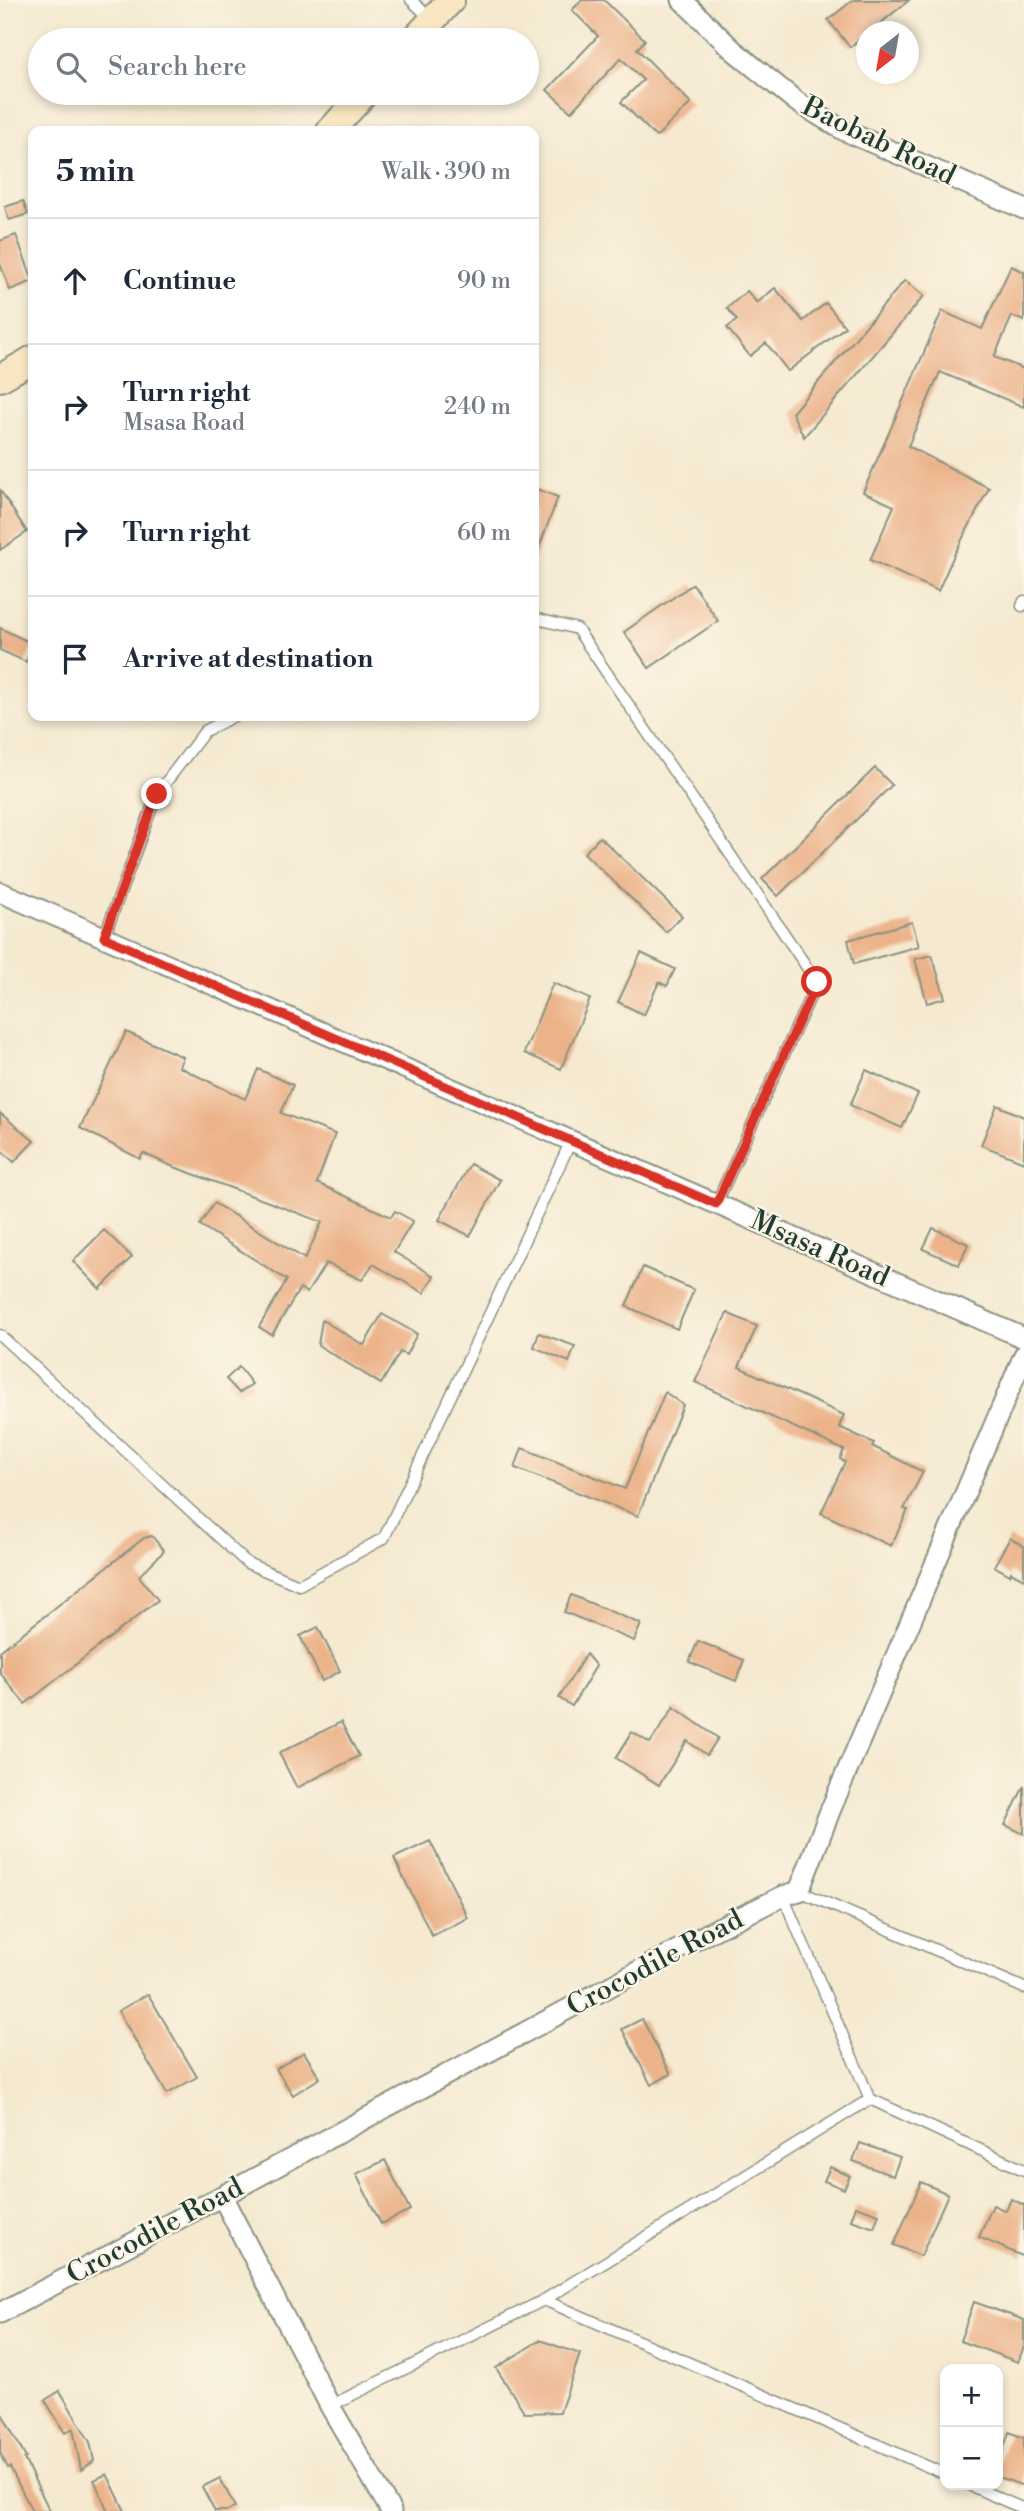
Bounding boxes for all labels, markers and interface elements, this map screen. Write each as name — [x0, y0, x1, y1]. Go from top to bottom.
north arrow — [856, 21, 919, 84]
search box — [28, 28, 539, 105]
icon: search — [52, 48, 90, 86]
text: Search here — [108, 51, 247, 83]
street label: Baobab Road — [796, 88, 962, 193]
text: 5 min — [56, 153, 135, 191]
text: Walk · 390 m — [381, 158, 511, 186]
icon: ahead — [56, 262, 94, 300]
text: Continue — [123, 265, 236, 297]
text: 90 m — [457, 267, 511, 295]
text: Turn right — [123, 377, 251, 409]
icon: right — [56, 388, 94, 426]
text: 240 m — [444, 393, 511, 421]
text: Msasa Road — [123, 409, 245, 437]
icon: right — [56, 514, 94, 552]
text: Turn right — [123, 517, 251, 549]
text: 60 m — [457, 519, 511, 547]
icon: arrive — [56, 640, 94, 678]
text: Arrive at destination — [123, 643, 373, 675]
route end — [141, 778, 172, 809]
route start — [801, 966, 832, 997]
street label: Msasa Road — [745, 1203, 895, 1295]
street label: Crocodile Road — [561, 1902, 749, 2024]
street label: Crocodile Road — [61, 2170, 249, 2292]
map controls — [940, 2364, 1003, 2490]
button: + — [940, 2364, 1003, 2427]
button: − — [940, 2427, 1003, 2490]

